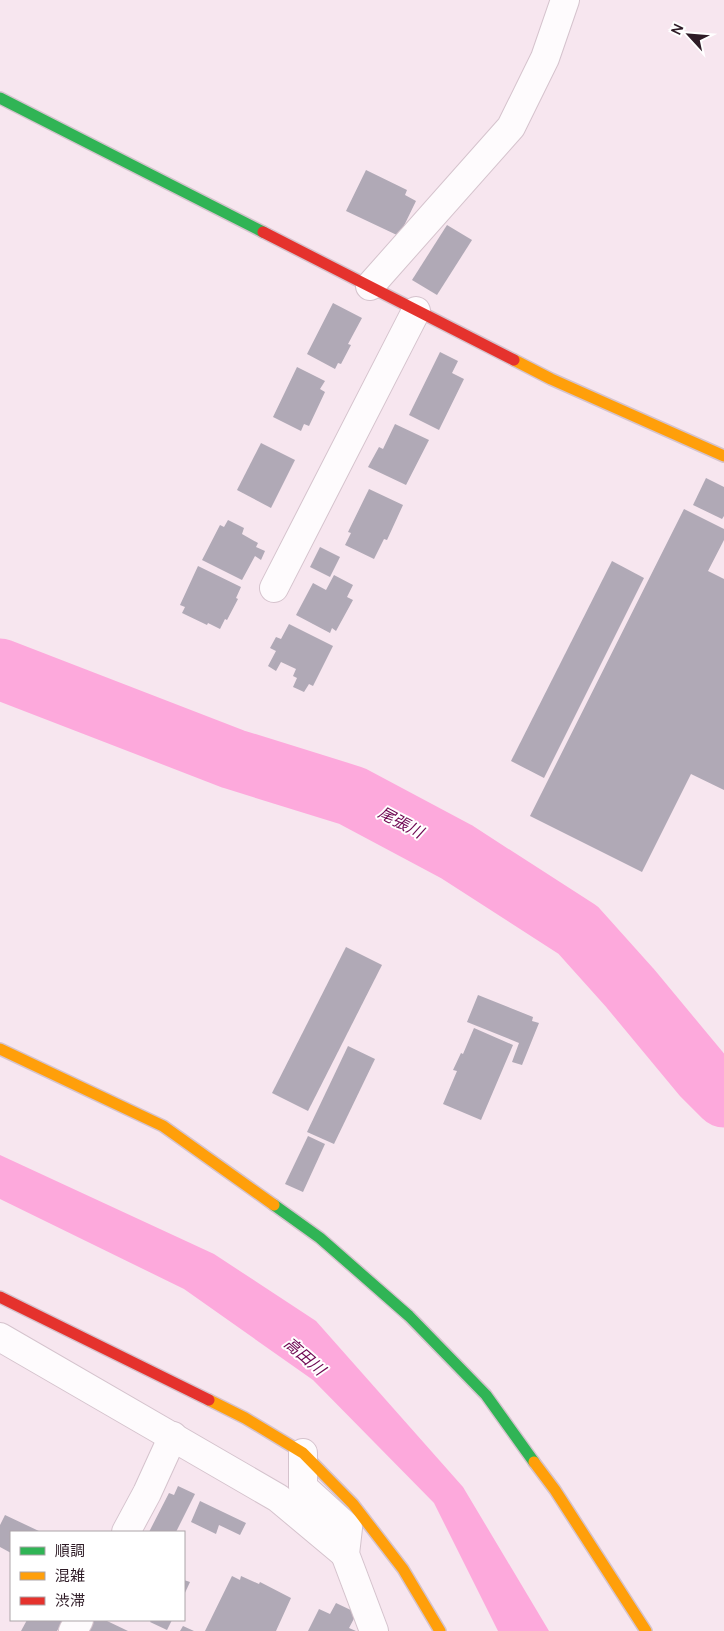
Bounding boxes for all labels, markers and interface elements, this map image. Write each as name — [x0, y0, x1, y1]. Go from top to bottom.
north arrow — [664, 10, 714, 60]
text: N — [666, 20, 688, 38]
water label: 尾張川 — [375, 801, 429, 844]
water label: 高田川 — [280, 1332, 332, 1381]
legend — [10, 1531, 185, 1621]
text: 順調 — [55, 1540, 85, 1561]
text: 混雑 — [55, 1565, 85, 1586]
text: 渋滞 — [55, 1590, 85, 1611]

